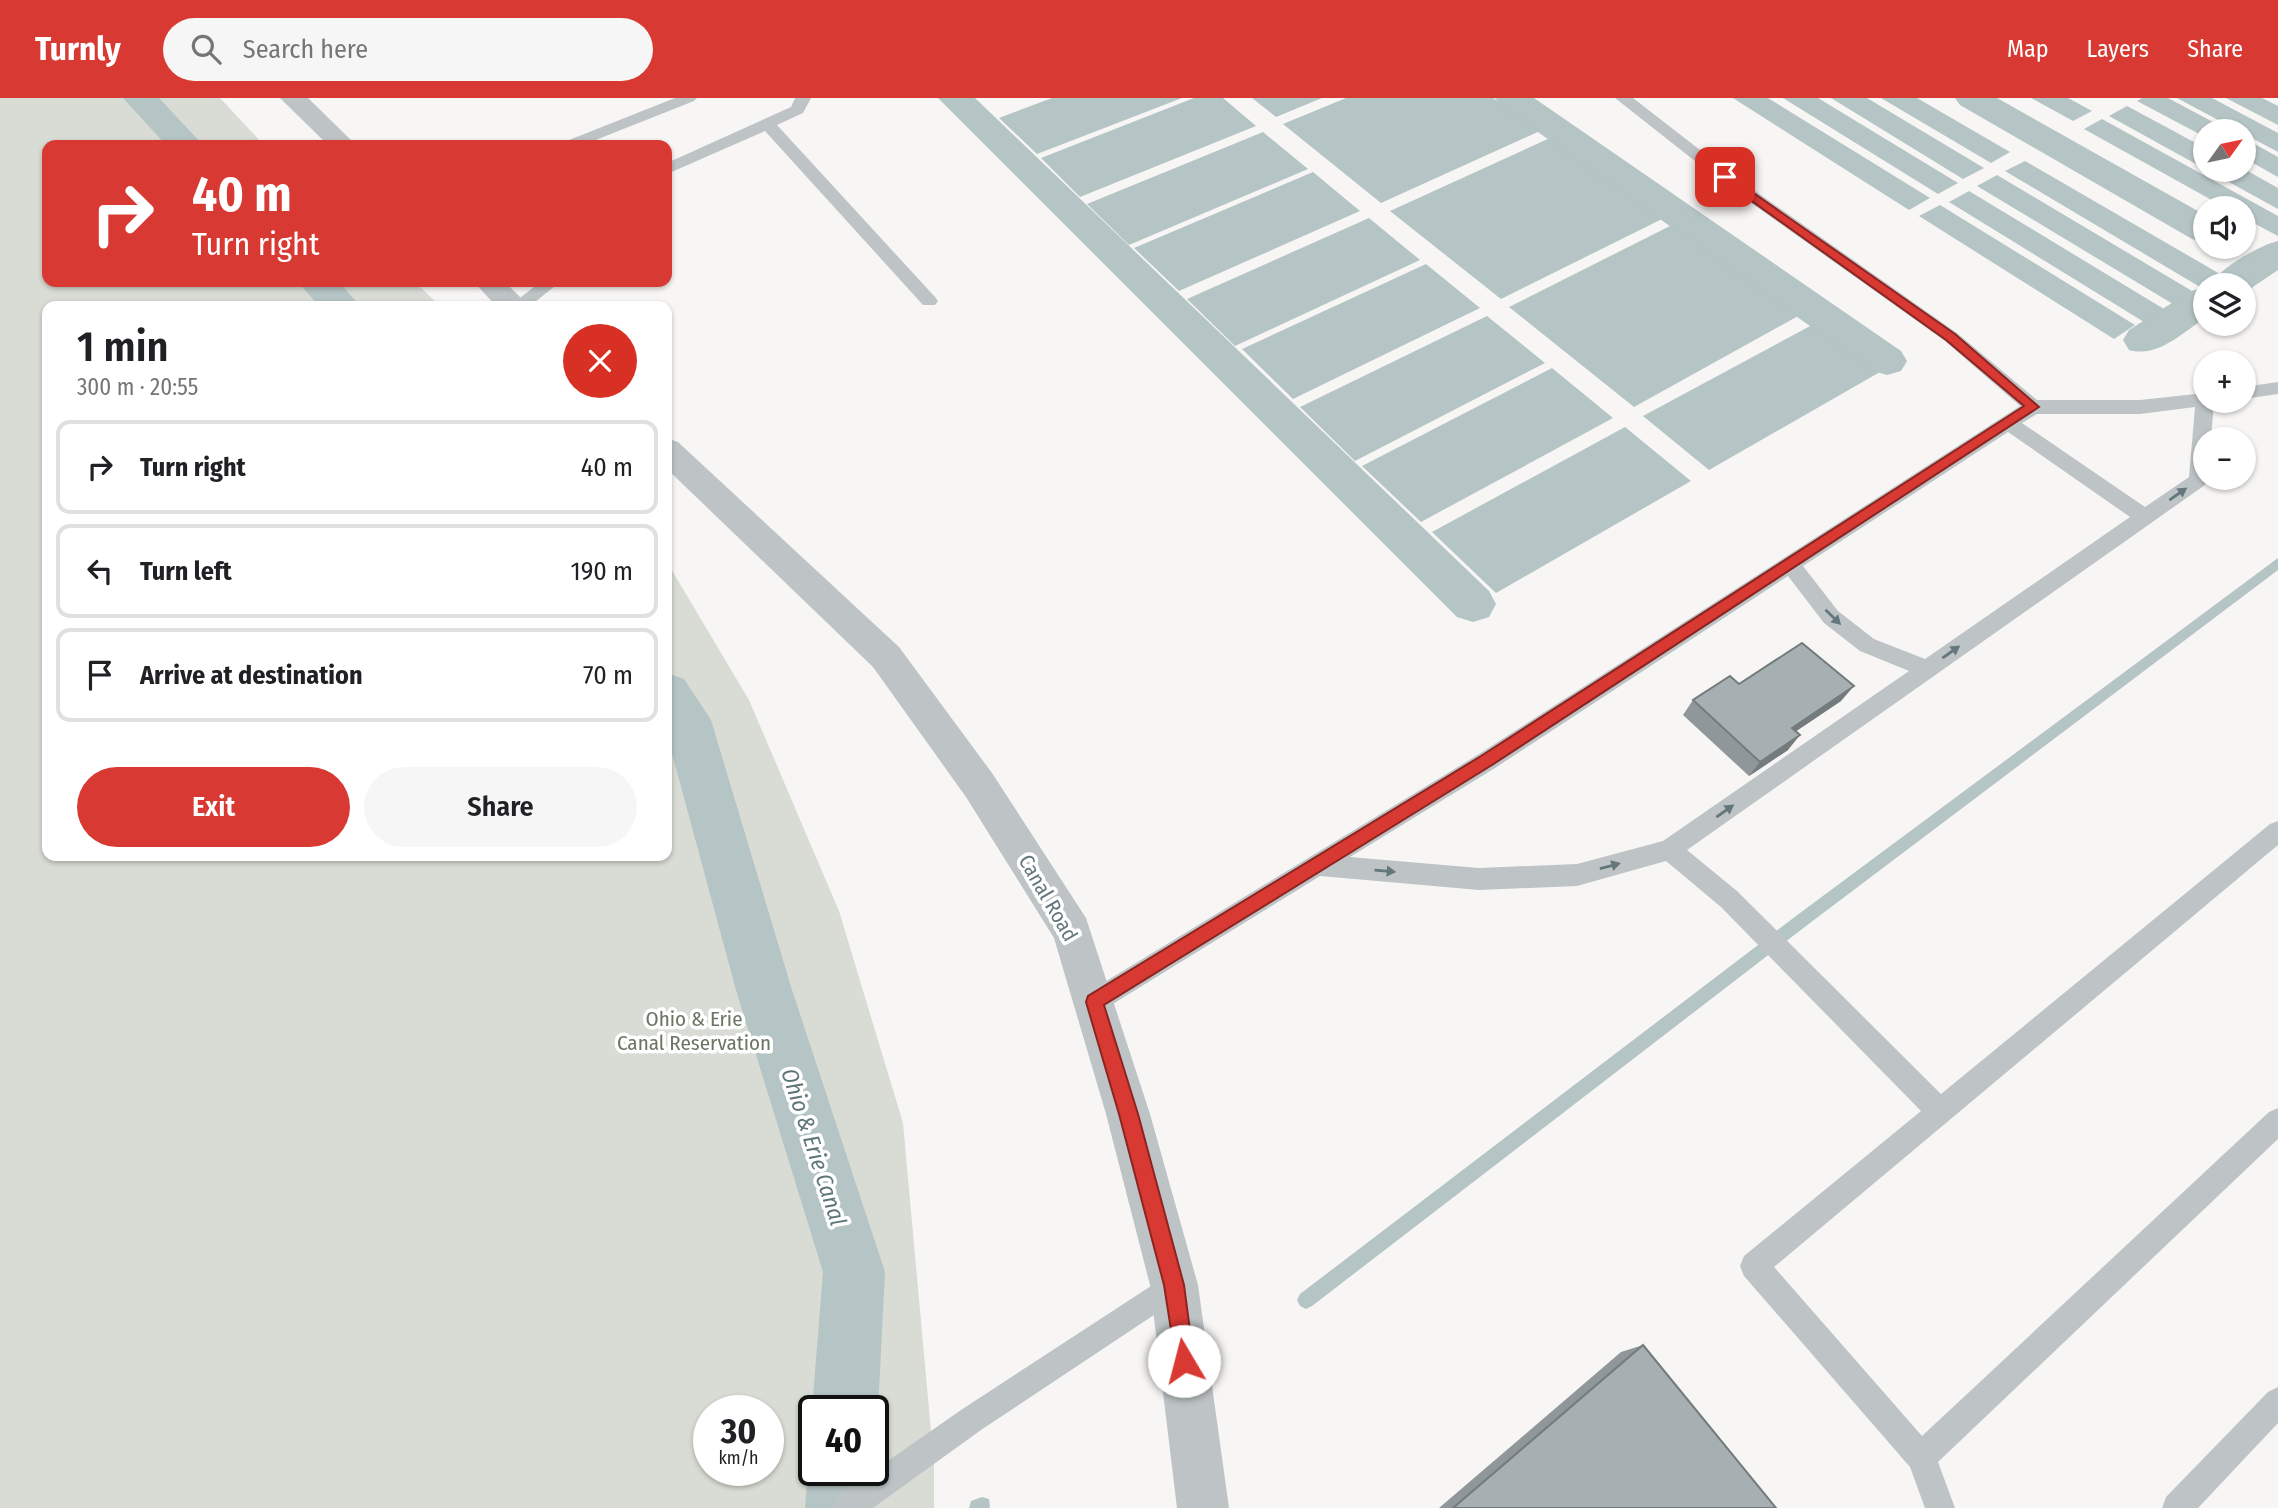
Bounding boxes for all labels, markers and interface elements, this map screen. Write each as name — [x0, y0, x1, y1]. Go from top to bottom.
search box — [163, 18, 653, 81]
text: Turnly — [35, 29, 121, 69]
icon: search — [187, 30, 225, 68]
text: Search here — [243, 34, 368, 65]
text: Map — [2007, 35, 2049, 63]
text: Layers — [2087, 35, 2149, 63]
text: Share — [2187, 35, 2243, 63]
north arrow — [2193, 119, 2256, 182]
map controls — [2193, 119, 2256, 490]
pin — [1695, 147, 1755, 207]
icon: arrive — [1706, 158, 1744, 196]
text: 40 m — [192, 165, 292, 224]
icon: right — [77, 168, 168, 259]
button: sound — [2193, 196, 2256, 259]
text: Turn right — [192, 225, 319, 263]
button: layers — [2193, 273, 2256, 336]
text: 1 min — [77, 322, 168, 372]
button: close — [563, 324, 637, 398]
button: + — [2193, 350, 2256, 413]
text: 300 m · 20:55 — [77, 373, 198, 401]
button: − — [2193, 427, 2256, 490]
icon: right — [81, 448, 119, 486]
text: Turn right — [140, 452, 246, 483]
text: 40 m — [581, 452, 633, 483]
one-way arrow — [2169, 487, 2187, 501]
icon: left — [81, 552, 119, 590]
text: Turn left — [140, 556, 232, 587]
text: 190 m — [571, 556, 633, 587]
one-way arrow — [1825, 608, 1842, 625]
one-way arrow — [1942, 645, 1960, 659]
icon: arrive — [81, 656, 119, 694]
text: Arrive at destination — [140, 660, 363, 691]
text: 70 m — [583, 660, 633, 691]
button: Exit — [77, 767, 350, 847]
button: Share — [364, 767, 637, 847]
one-way arrow — [1716, 804, 1734, 818]
street label: Canal Road — [1013, 850, 1083, 946]
one-way arrow — [1600, 860, 1622, 871]
one-way arrow — [1374, 866, 1396, 877]
park label: Ohio & Erie Canal Reservation — [617, 1006, 771, 1056]
water label: Ohio & Erie Canal — [775, 1065, 853, 1229]
position arrow — [1147, 1324, 1221, 1398]
speed limit sign: 40 — [798, 1395, 889, 1486]
text: 30 — [721, 1410, 756, 1452]
text: km/h — [718, 1447, 759, 1469]

